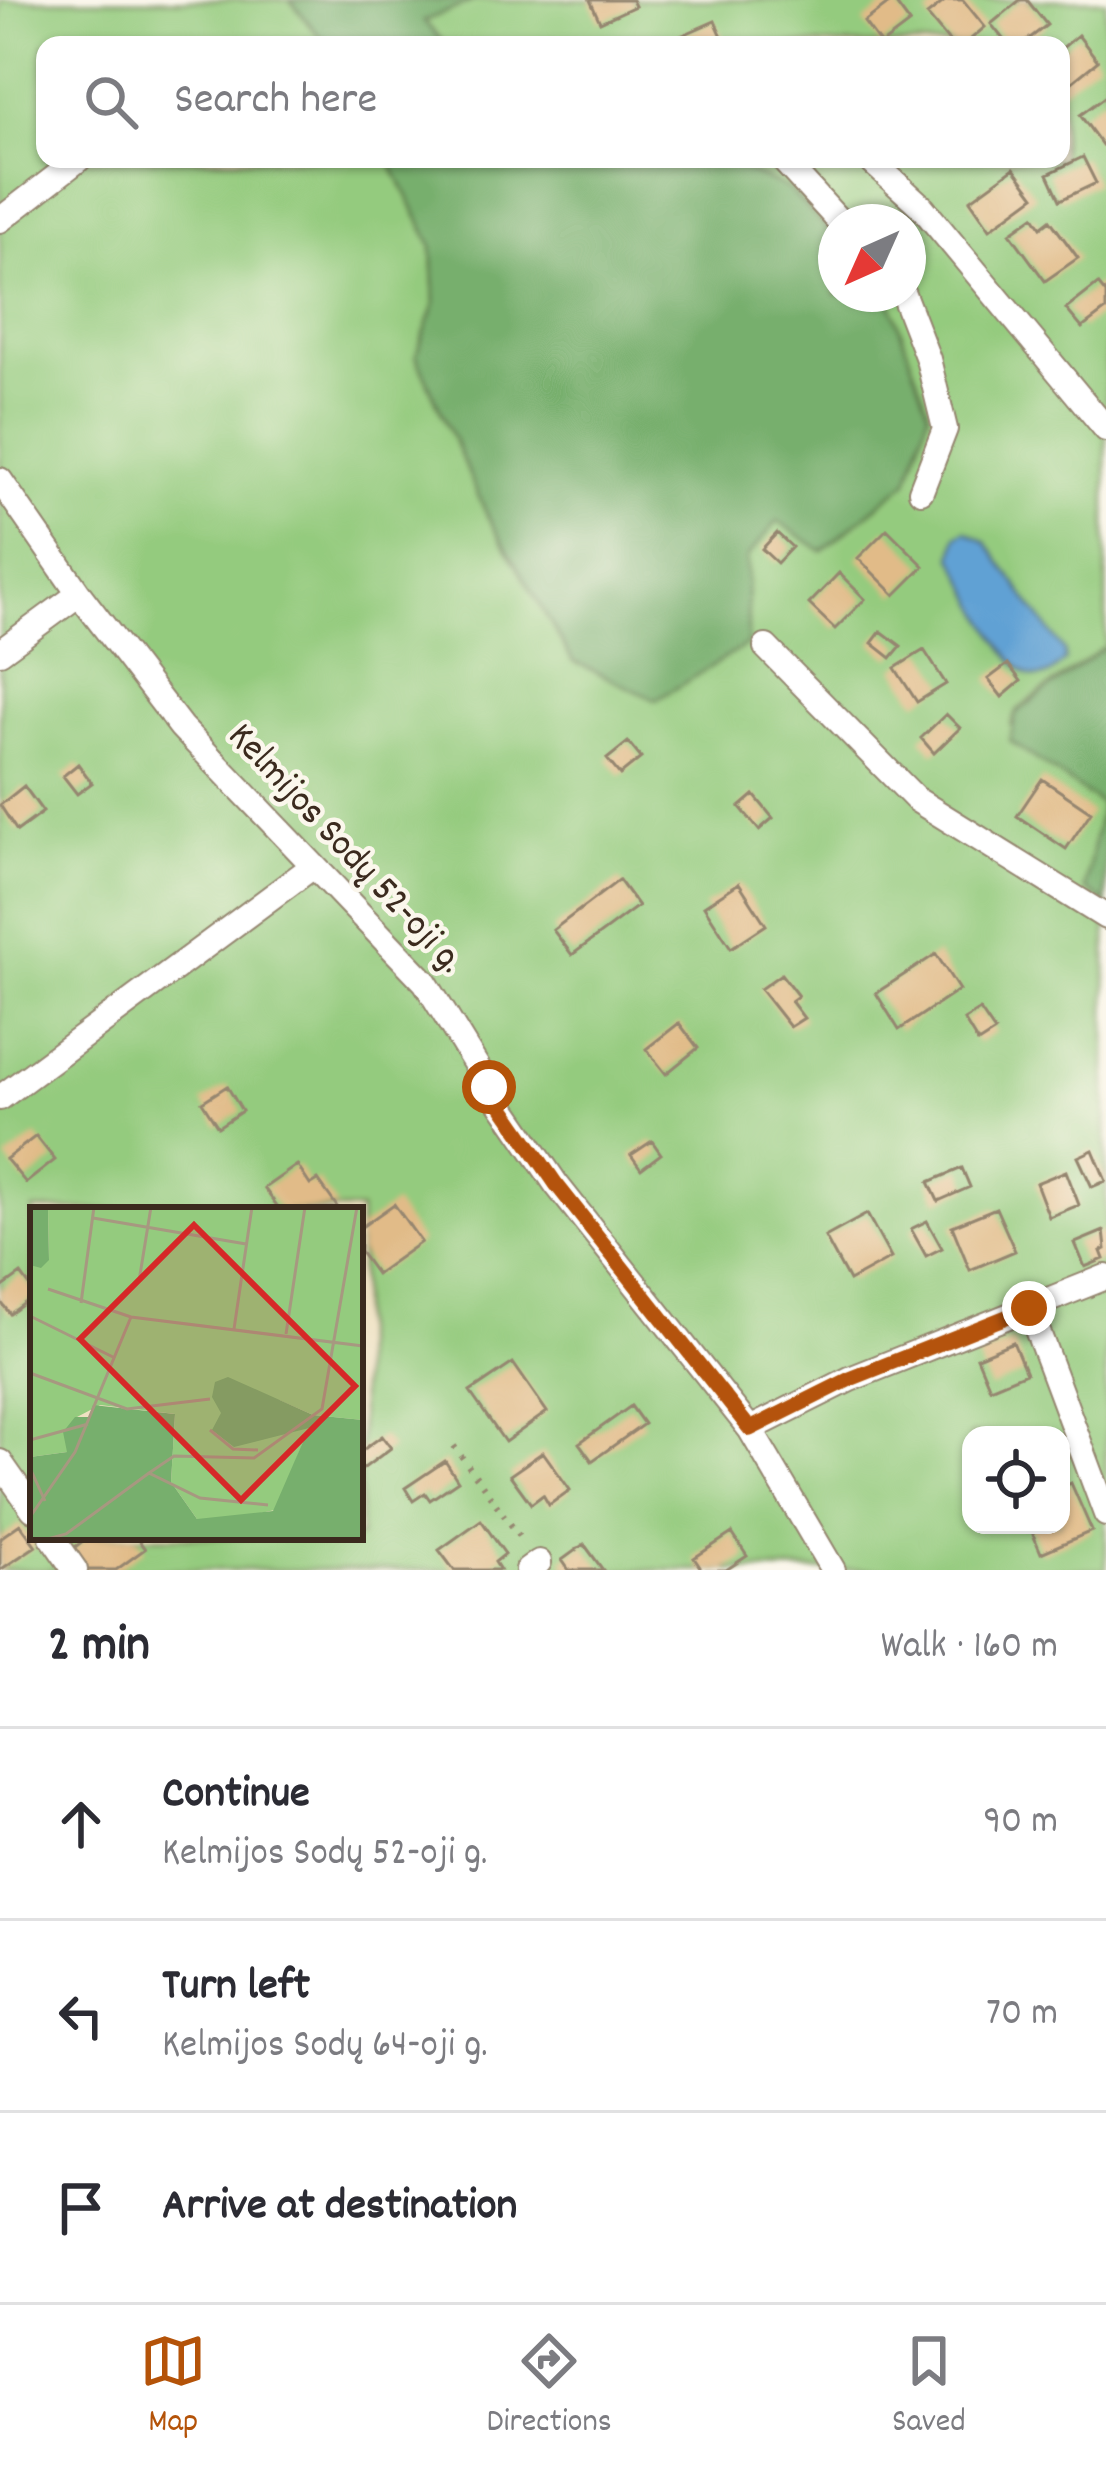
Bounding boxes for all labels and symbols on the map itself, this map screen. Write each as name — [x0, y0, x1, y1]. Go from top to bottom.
north arrow — [818, 204, 926, 312]
street label: Kelmijos Sodų 52-oji g. — [213, 712, 475, 988]
route start — [462, 1060, 516, 1114]
inset map — [30, 1207, 363, 1540]
route end — [1002, 1281, 1056, 1335]

